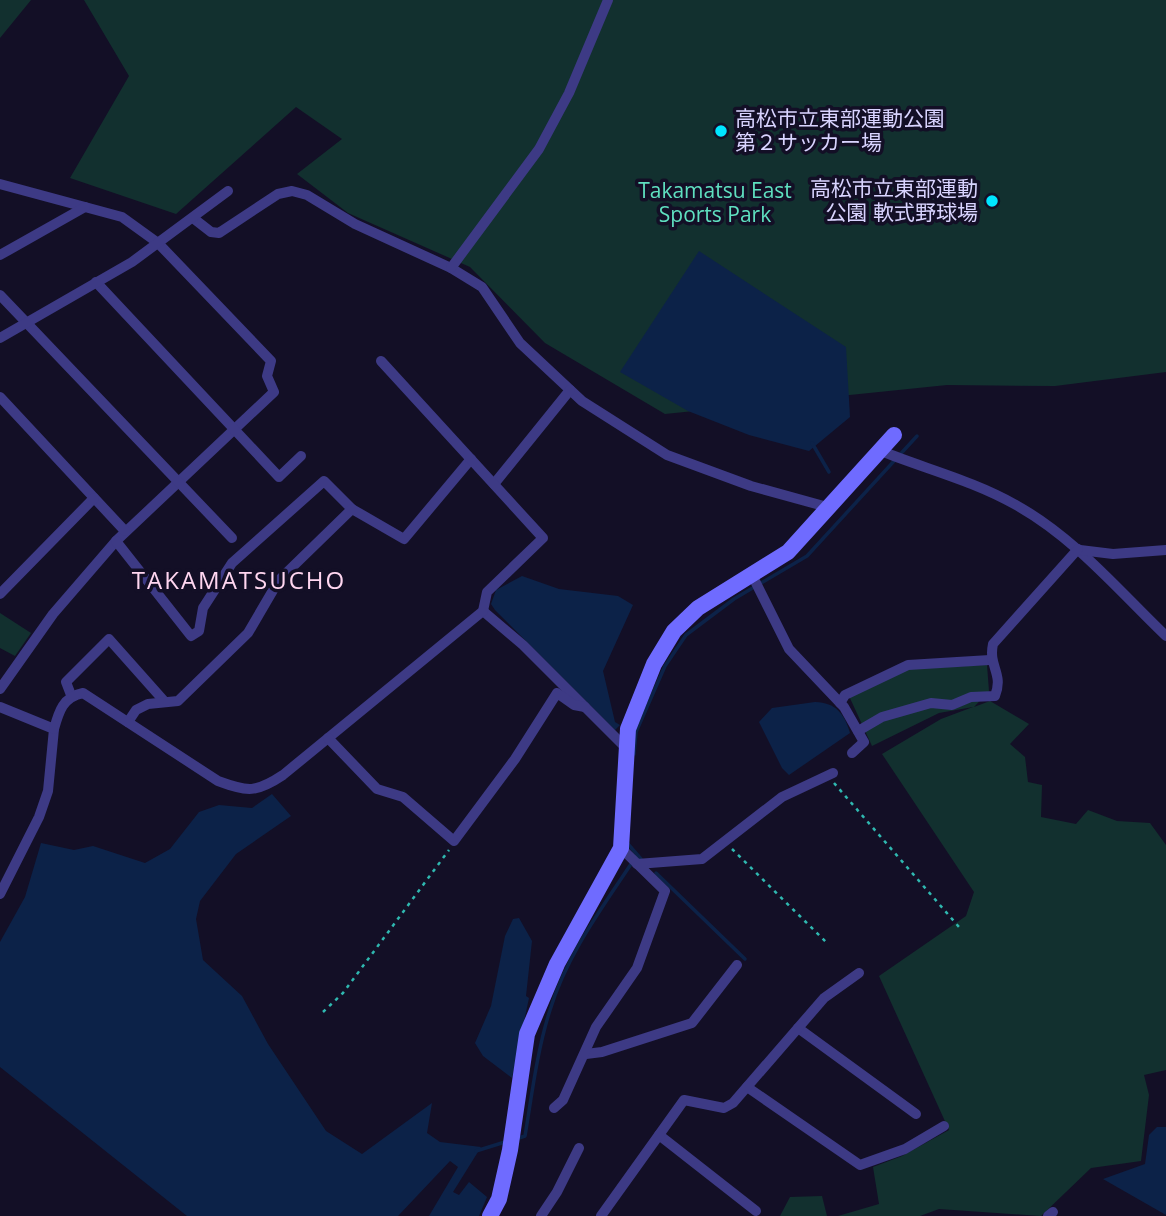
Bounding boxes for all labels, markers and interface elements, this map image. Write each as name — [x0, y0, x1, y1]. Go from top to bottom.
place label: 高松市立東部運動公園 第２サッカー場 — [735, 104, 945, 156]
marker: 高松市立東部運動公園 第２サッカー場 — [713, 123, 729, 139]
place label: 高松市立東部運動 公園 軟式野球場 — [810, 174, 978, 226]
park label: Takamatsu East Sports Park — [638, 176, 792, 228]
marker: 高松市立東部運動 公園 軟式野球場 — [984, 193, 1000, 209]
district label: TAKAMATSUCHO — [132, 563, 346, 596]

